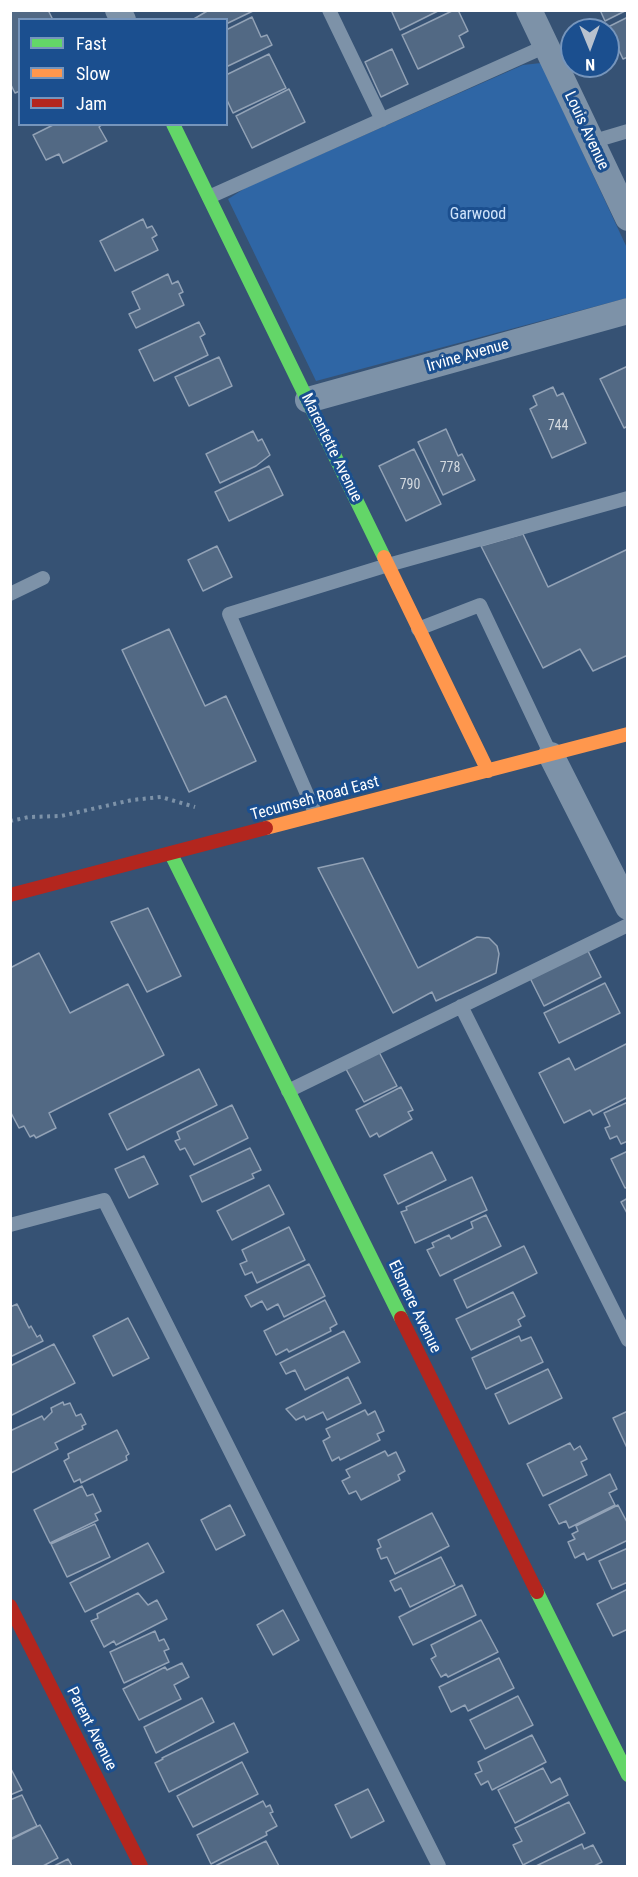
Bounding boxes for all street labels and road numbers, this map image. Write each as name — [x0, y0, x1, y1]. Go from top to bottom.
street label: Louis Avenue — [560, 89, 612, 173]
street label: Irvine Avenue — [425, 335, 511, 377]
street label: Marentette Avenue — [296, 390, 366, 506]
street label: Tecumseh Road East — [249, 773, 381, 825]
street label: Elsmere Avenue — [383, 1258, 445, 1356]
street label: Parent Avenue — [62, 1684, 120, 1774]

